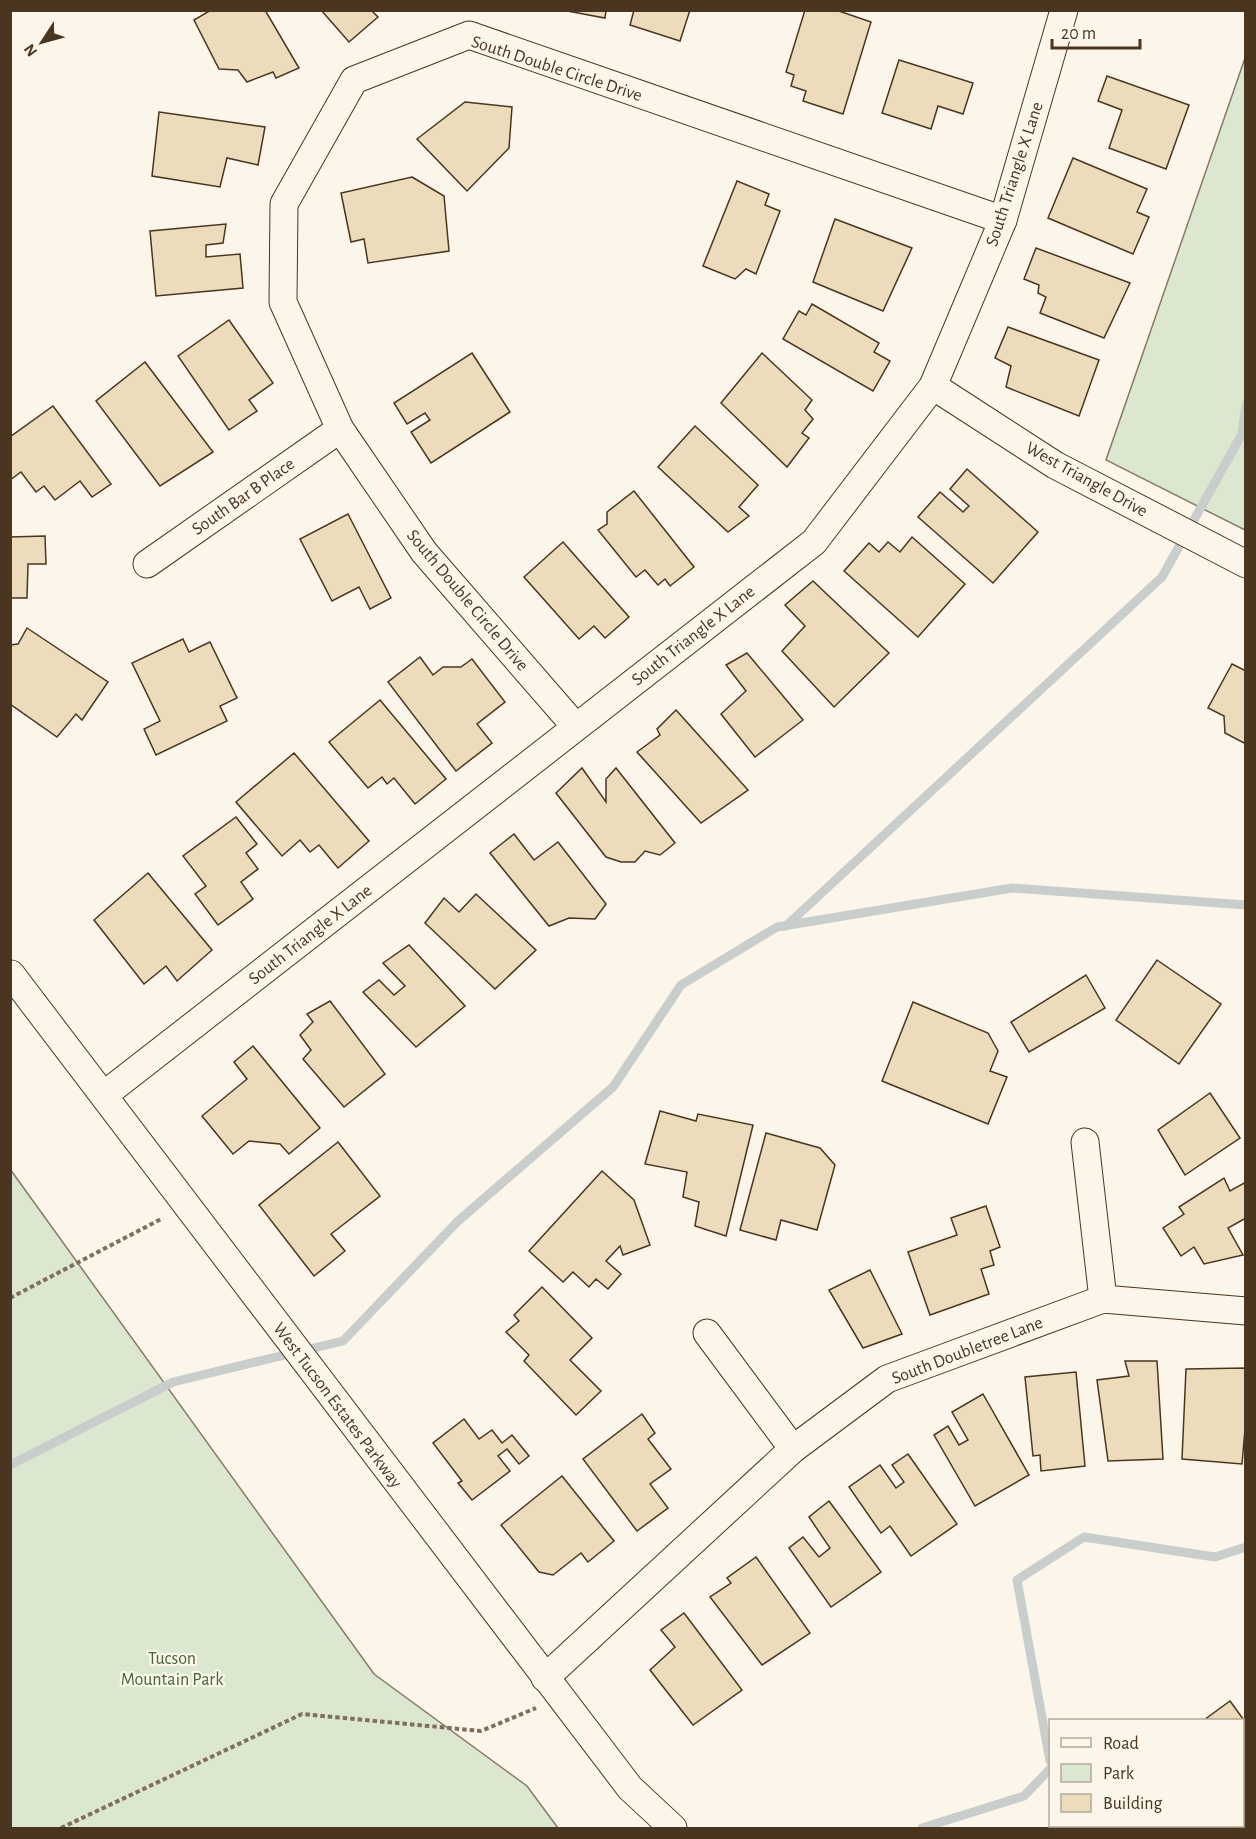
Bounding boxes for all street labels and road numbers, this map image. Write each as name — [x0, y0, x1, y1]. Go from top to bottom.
street label: South Double Circle Drive — [469, 33, 644, 105]
street label: South Triangle X Lane — [983, 100, 1047, 249]
street label: West Triangle Drive — [1023, 439, 1150, 521]
street label: South Bar B Place — [189, 455, 298, 539]
street label: South Double Circle Drive — [403, 527, 531, 675]
street label: South Triangle X Lane — [629, 582, 759, 689]
street label: South Triangle X Lane — [246, 881, 376, 988]
street label: South Doubletree Lane — [889, 1314, 1045, 1388]
street label: West Tucson Estates Parkway — [269, 1320, 405, 1492]

